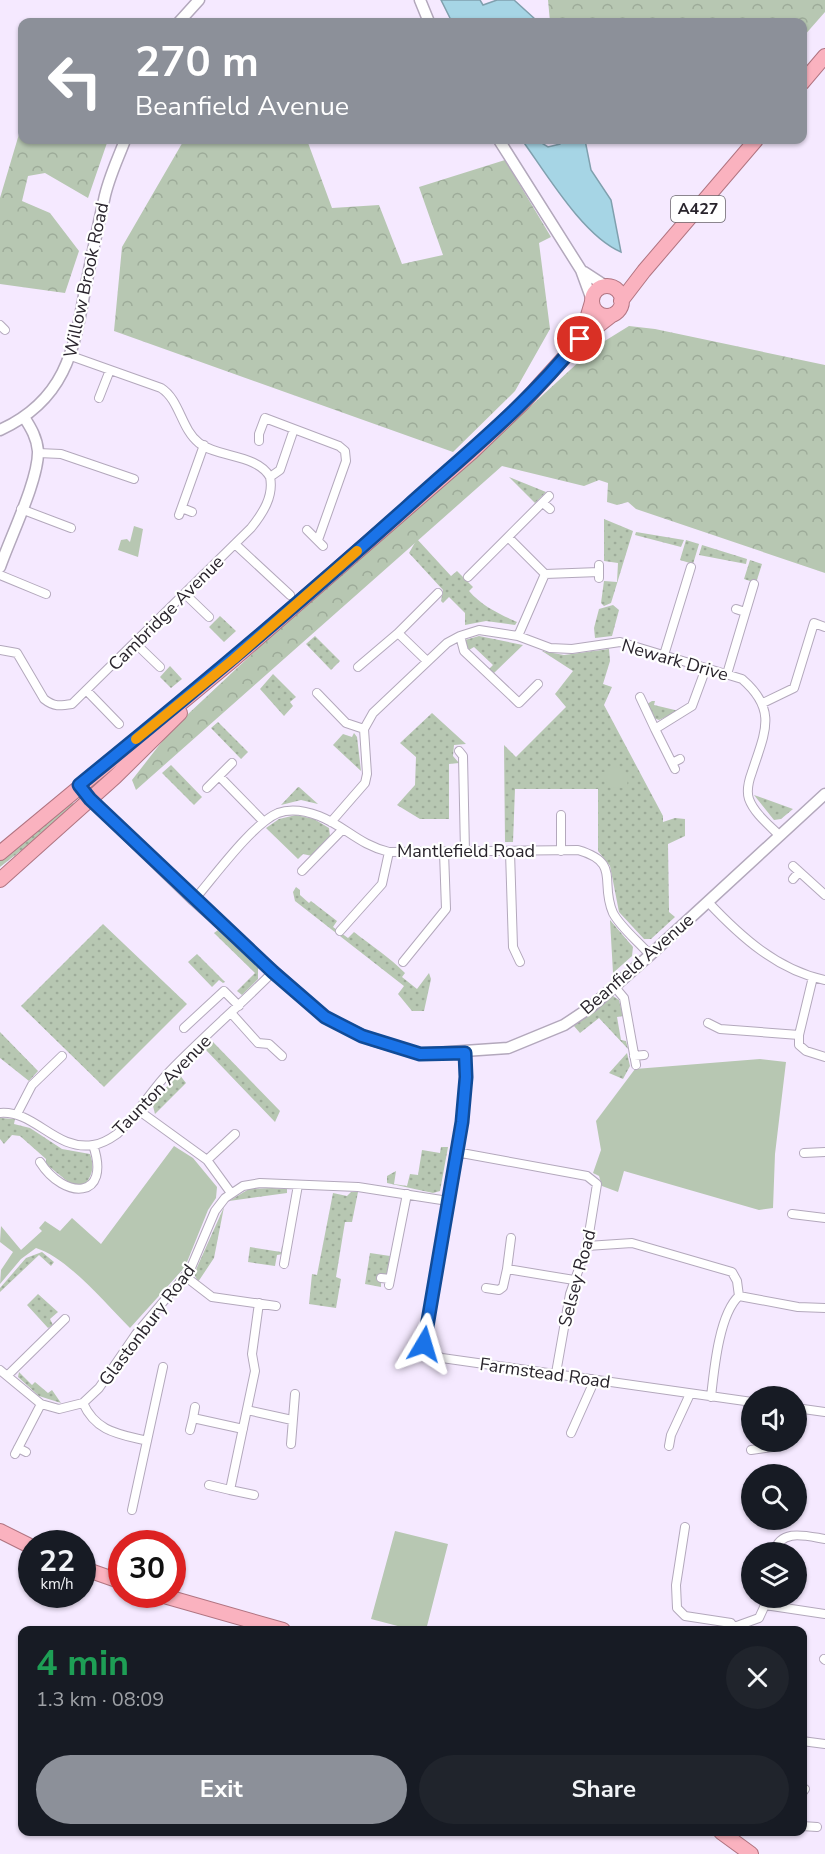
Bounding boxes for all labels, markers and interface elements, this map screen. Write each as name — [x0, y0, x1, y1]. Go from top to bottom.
text: 270 m — [135, 34, 259, 91]
icon: left — [36, 42, 114, 120]
text: Beanfield Avenue — [135, 88, 349, 125]
road number: A427 — [671, 196, 725, 222]
street label: Willow Brook Road — [58, 200, 114, 360]
pin — [554, 313, 605, 364]
icon: arrive — [563, 322, 596, 355]
street label: Cambridge Avenue — [103, 550, 229, 676]
street label: Newark Drive — [619, 633, 731, 687]
street label: Mantlefield Road — [397, 839, 535, 863]
street label: Beanfield Avenue — [575, 908, 699, 1020]
street label: Taunton Avenue — [108, 1029, 216, 1141]
street label: Selsey Road — [552, 1227, 602, 1329]
street label: Glastonbury Road — [93, 1259, 201, 1391]
position arrow — [392, 1312, 456, 1376]
street label: Farmstead Road — [478, 1352, 612, 1394]
map controls — [741, 1386, 807, 1608]
button: sound — [741, 1386, 807, 1452]
button: search — [741, 1464, 807, 1530]
speed limit sign: 30 — [108, 1530, 186, 1608]
text: 22 — [39, 1541, 75, 1582]
button: layers — [741, 1542, 807, 1608]
text: km/h — [40, 1574, 74, 1594]
text: 4 min — [36, 1639, 129, 1688]
button: close — [726, 1646, 789, 1709]
text: 1.3 km · 08:09 — [36, 1686, 164, 1713]
button: Exit — [36, 1755, 407, 1824]
button: Share — [419, 1755, 789, 1824]

